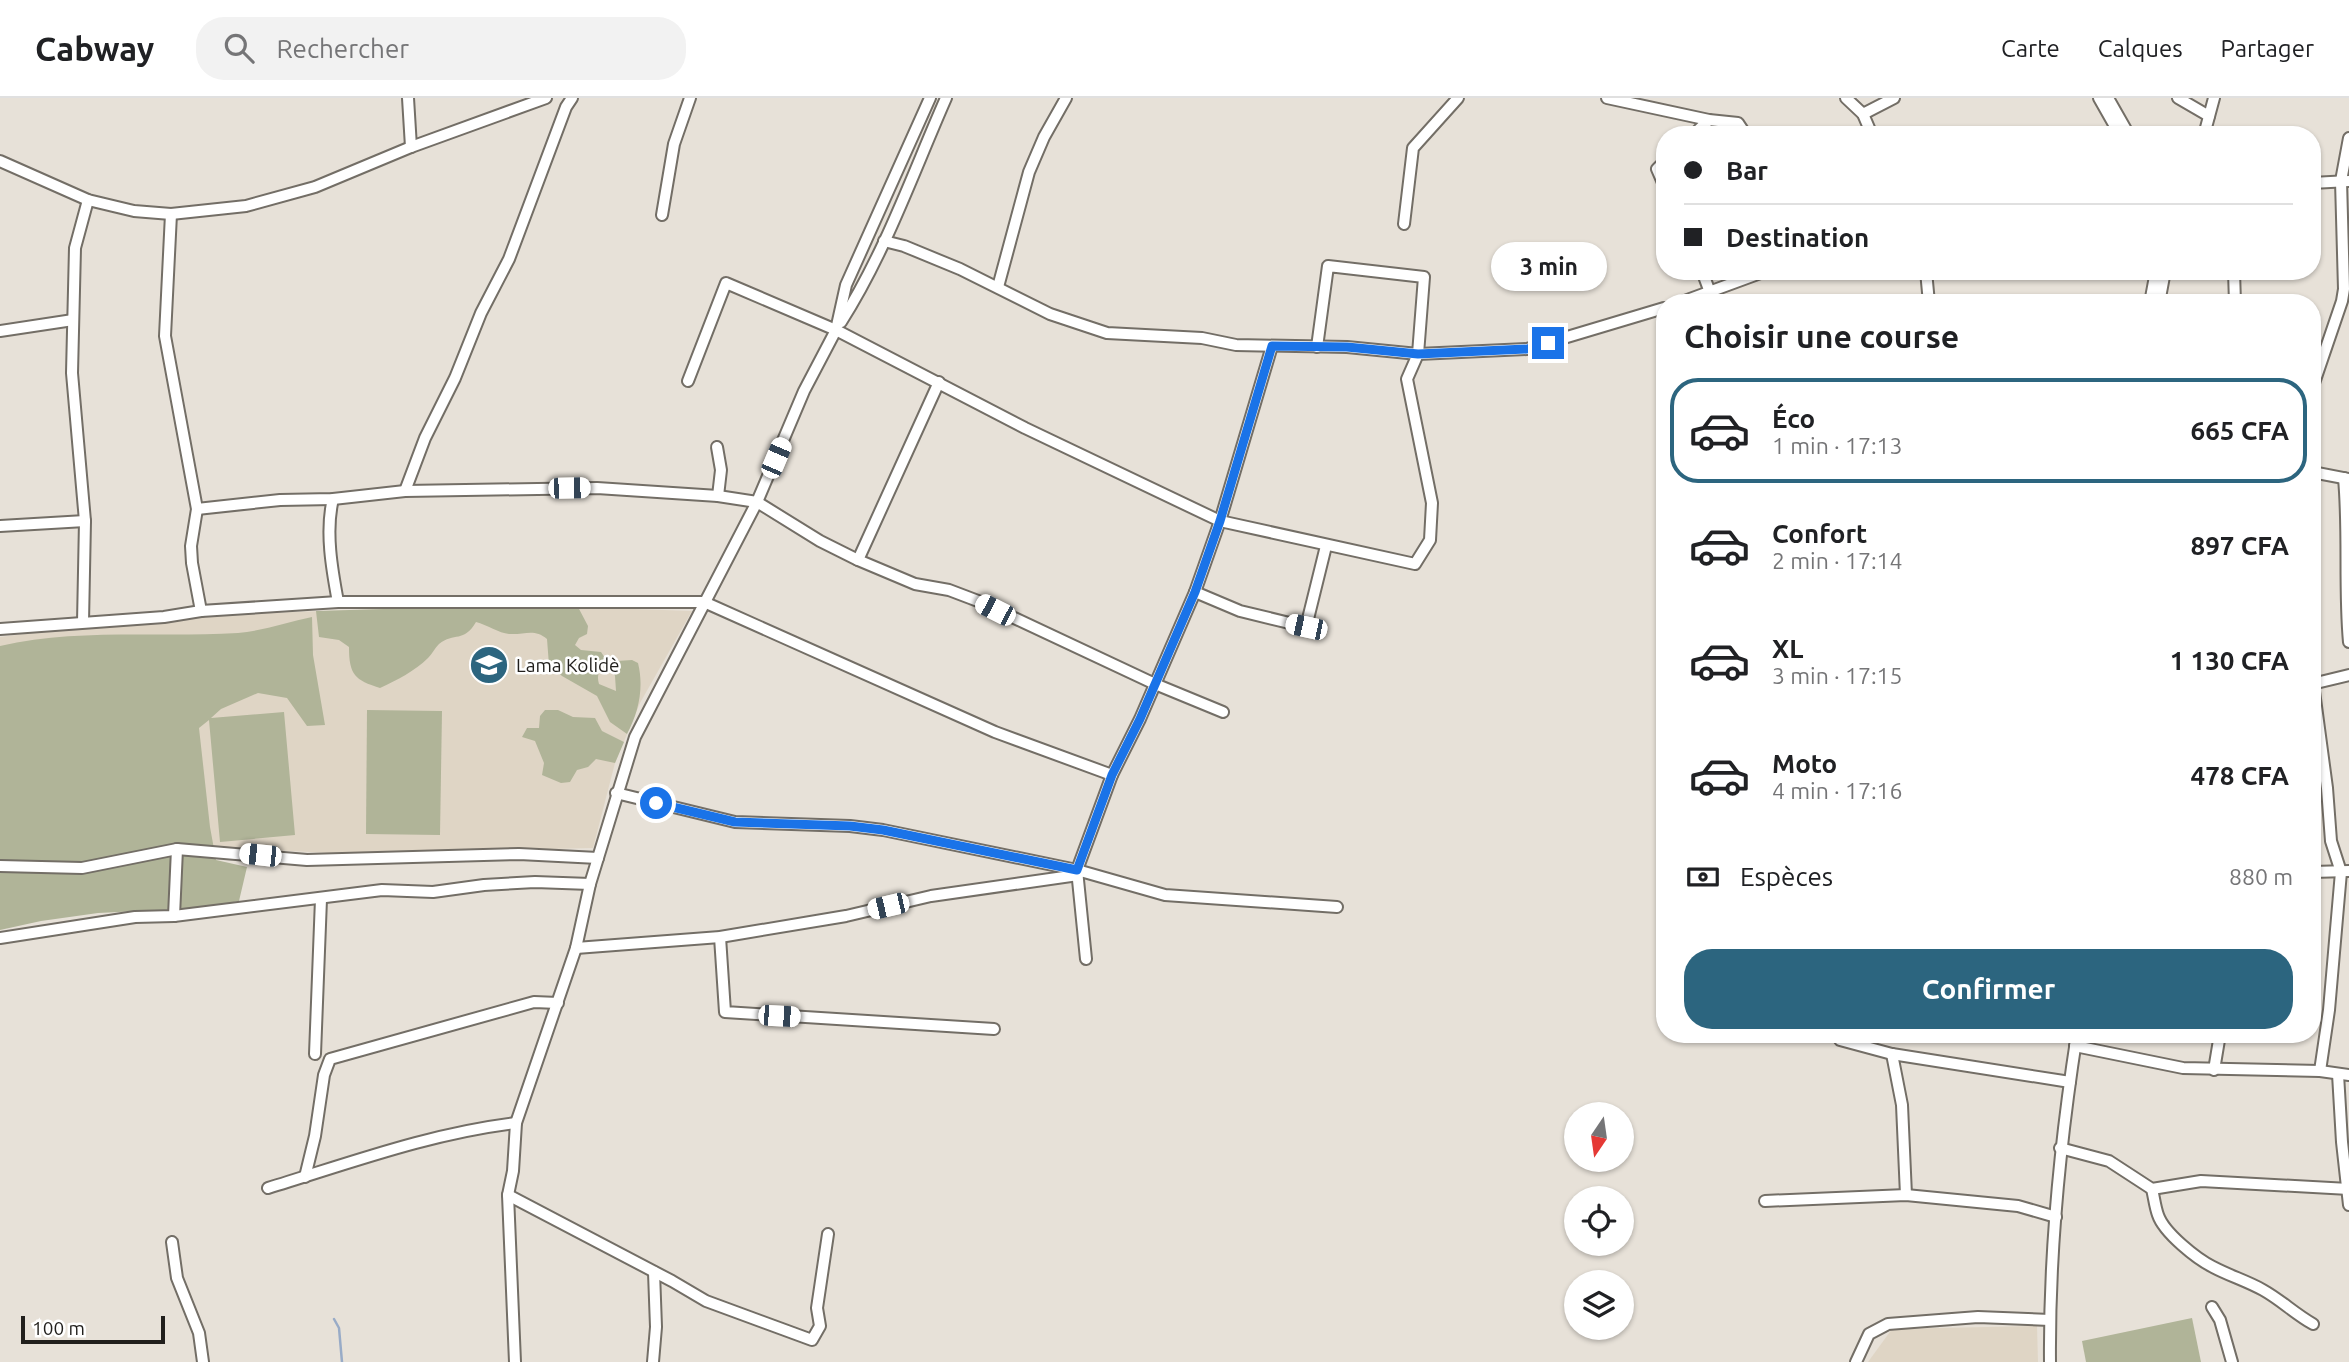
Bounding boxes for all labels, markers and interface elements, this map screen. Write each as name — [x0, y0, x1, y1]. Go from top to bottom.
search box — [196, 17, 686, 80]
icon: search — [220, 29, 258, 67]
text: Cabway — [35, 30, 154, 67]
text: Rechercher — [276, 34, 409, 63]
text: Carte — [2001, 35, 2060, 62]
text: Calques — [2098, 35, 2183, 62]
text: Partager — [2221, 35, 2314, 62]
text: Bar — [1726, 156, 1768, 185]
text: Destination — [1726, 223, 1869, 252]
callout: 3 min — [1490, 242, 1606, 290]
text: 3 min — [1520, 254, 1578, 279]
text: Choisir une course — [1684, 318, 1959, 354]
route end — [1532, 327, 1564, 359]
icon: car — [1688, 399, 1751, 462]
text: Éco — [1772, 404, 1815, 433]
text: 665 CFA — [2191, 416, 2289, 445]
text: 1 min · 17:13 — [1772, 433, 1903, 458]
car — [759, 435, 794, 481]
car — [548, 477, 591, 499]
icon: car — [1688, 514, 1751, 577]
text: Confort — [1772, 519, 1867, 548]
text: 897 CFA — [2191, 531, 2289, 560]
text: 2 min · 17:14 — [1772, 548, 1903, 573]
car — [972, 591, 1019, 629]
car — [1284, 612, 1329, 642]
icon: car — [1688, 629, 1751, 692]
text: XL — [1772, 634, 1803, 663]
school or university icon: Lama Kolidè — [468, 644, 510, 686]
text: 1 130 CFA — [2170, 646, 2289, 675]
place label: Lama Kolidè — [516, 654, 620, 676]
text: 3 min · 17:15 — [1772, 663, 1903, 688]
icon: car — [1688, 744, 1751, 807]
text: Moto — [1772, 749, 1837, 778]
text: 478 CFA — [2191, 761, 2289, 790]
text: 4 min · 17:16 — [1772, 778, 1903, 803]
route start — [640, 787, 672, 819]
car — [239, 842, 282, 868]
icon: cash — [1684, 858, 1722, 896]
text: Espèces — [1740, 862, 1833, 891]
text: 880 m — [2229, 864, 2293, 889]
car — [866, 891, 911, 921]
button: Confirmer — [1684, 949, 2293, 1029]
car — [758, 1004, 801, 1028]
north arrow — [1564, 1102, 1634, 1172]
map controls — [1564, 1102, 1634, 1340]
button: locate — [1564, 1186, 1634, 1256]
button: layers — [1564, 1270, 1634, 1340]
scale bar — [21, 1313, 164, 1345]
text: 100 m — [32, 1317, 85, 1339]

